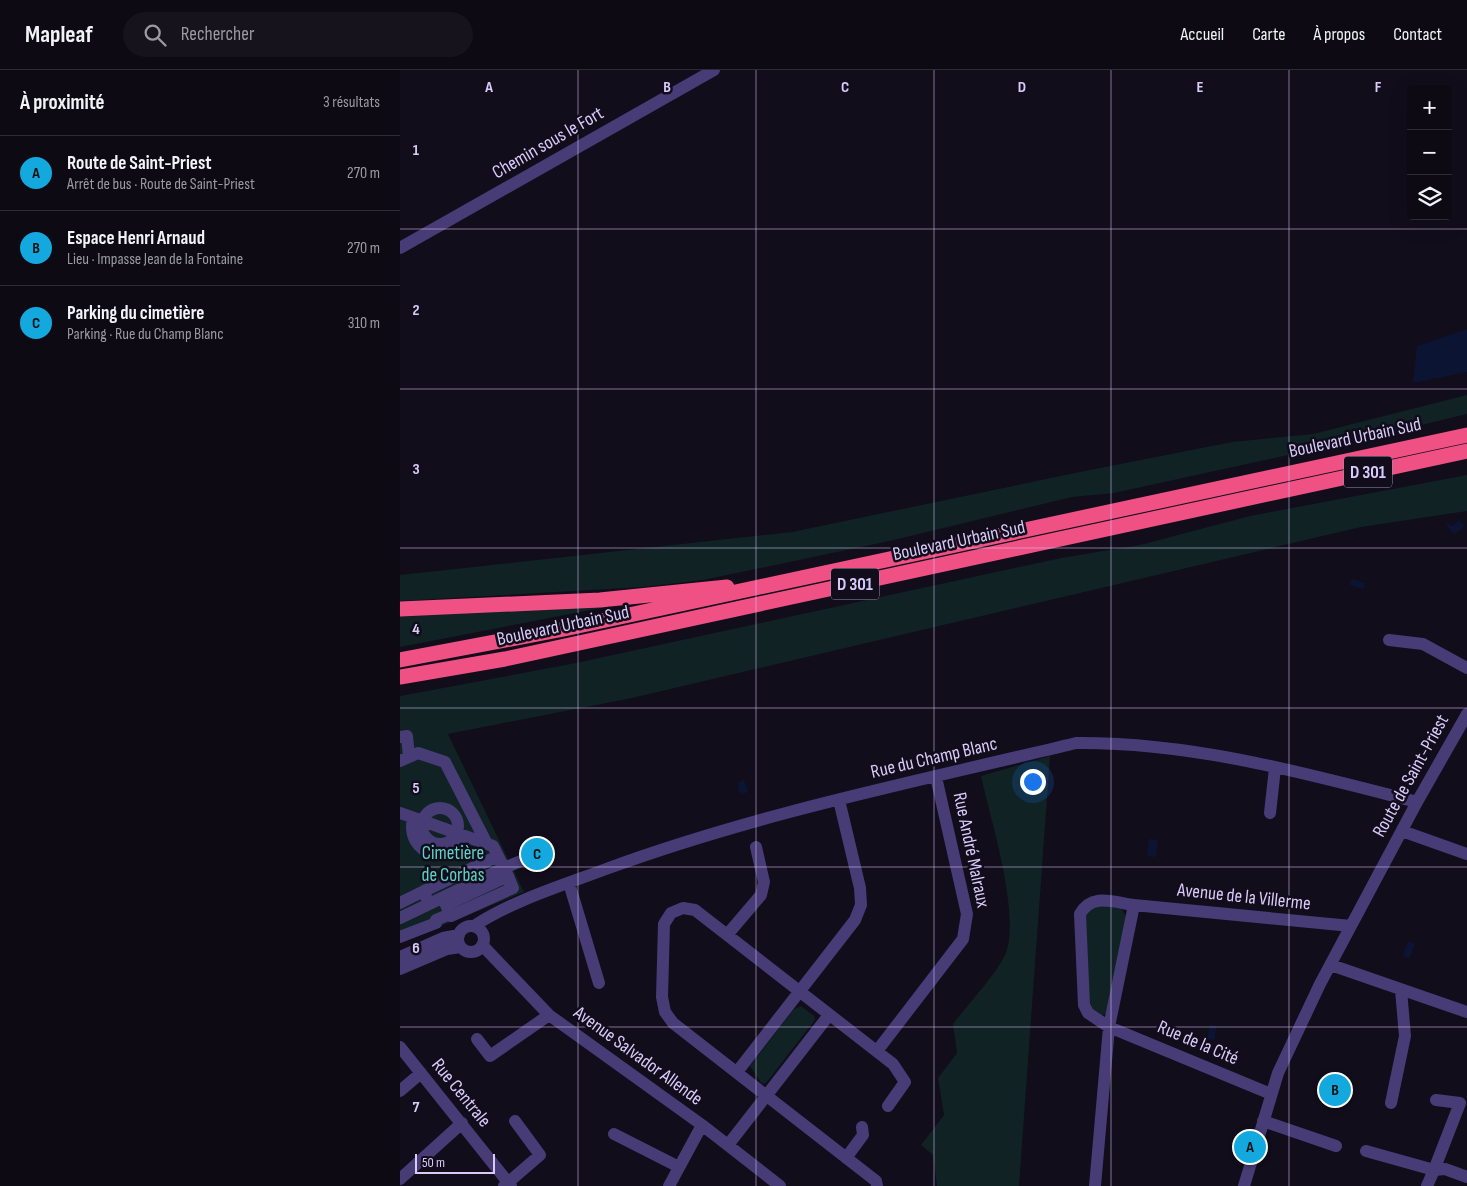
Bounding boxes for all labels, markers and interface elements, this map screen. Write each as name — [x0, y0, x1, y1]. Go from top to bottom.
search box — [123, 12, 473, 57]
text: Mapleaf — [25, 20, 93, 49]
icon: search — [141, 21, 169, 49]
text: Rechercher — [181, 23, 254, 46]
text: Accueil — [1180, 24, 1224, 45]
text: Carte — [1252, 24, 1285, 45]
text: À propos — [1313, 24, 1365, 45]
text: Contact — [1393, 24, 1442, 45]
text: A — [484, 78, 493, 97]
text: B — [663, 78, 671, 97]
text: C — [841, 78, 849, 97]
text: D — [1018, 78, 1026, 97]
text: E — [1197, 78, 1204, 97]
text: F — [1375, 78, 1382, 97]
map controls — [1407, 85, 1452, 220]
button: + — [1407, 85, 1452, 130]
text: À proximité — [20, 90, 105, 115]
text: 3 résultats — [323, 93, 380, 112]
street label: Chemin sous le Fort — [488, 102, 608, 184]
button: − — [1407, 130, 1452, 175]
text: 1 — [413, 141, 420, 160]
text: Route de Saint-Priest — [67, 152, 212, 175]
text: A — [32, 164, 40, 183]
text: 270 m — [347, 164, 380, 183]
text: Arrêt de bus · Route de Saint-Priest — [67, 175, 255, 194]
button: layers — [1407, 175, 1452, 220]
text: Espace Henri Arnaud — [67, 227, 205, 250]
text: B — [32, 239, 40, 258]
text: 270 m — [347, 239, 380, 258]
text: Lieu · Impasse Jean de la Fontaine — [67, 250, 243, 269]
text: 2 — [412, 301, 420, 320]
text: Parking du cimetière — [67, 302, 204, 325]
text: C — [32, 314, 40, 333]
text: 310 m — [348, 314, 380, 333]
text: Parking · Rue du Champ Blanc — [67, 325, 224, 344]
street label: Boulevard Urbain Sud — [1287, 413, 1423, 463]
road number: D 301 — [1344, 457, 1392, 488]
text: 3 — [412, 460, 420, 479]
street label: Boulevard Urbain Sud — [891, 516, 1027, 566]
road number: D 301 — [831, 568, 879, 600]
street label: Boulevard Urbain Sud — [495, 601, 631, 651]
text: 4 — [412, 620, 420, 639]
street label: Route de Saint-Priest — [1368, 711, 1454, 841]
street label: Rue du Champ Blanc — [869, 732, 999, 784]
your location — [1020, 769, 1046, 795]
text: 5 — [412, 779, 420, 798]
street label: Rue André Malraux — [948, 790, 994, 910]
pin: C — [521, 835, 553, 873]
park label: Cimetière de Corbas — [422, 842, 485, 887]
street label: Avenue de la Villerme — [1175, 878, 1312, 915]
text: 6 — [412, 939, 420, 958]
street label: Avenue Salvador Allende — [568, 1001, 707, 1111]
street label: Rue de la Cité — [1154, 1016, 1242, 1070]
street label: Rue Centrale — [426, 1054, 496, 1132]
pin: B — [1319, 1071, 1351, 1109]
text: 7 — [413, 1098, 420, 1117]
pin: A — [1234, 1128, 1266, 1166]
scale bar — [415, 1151, 495, 1174]
text: 50 m — [422, 1154, 445, 1171]

